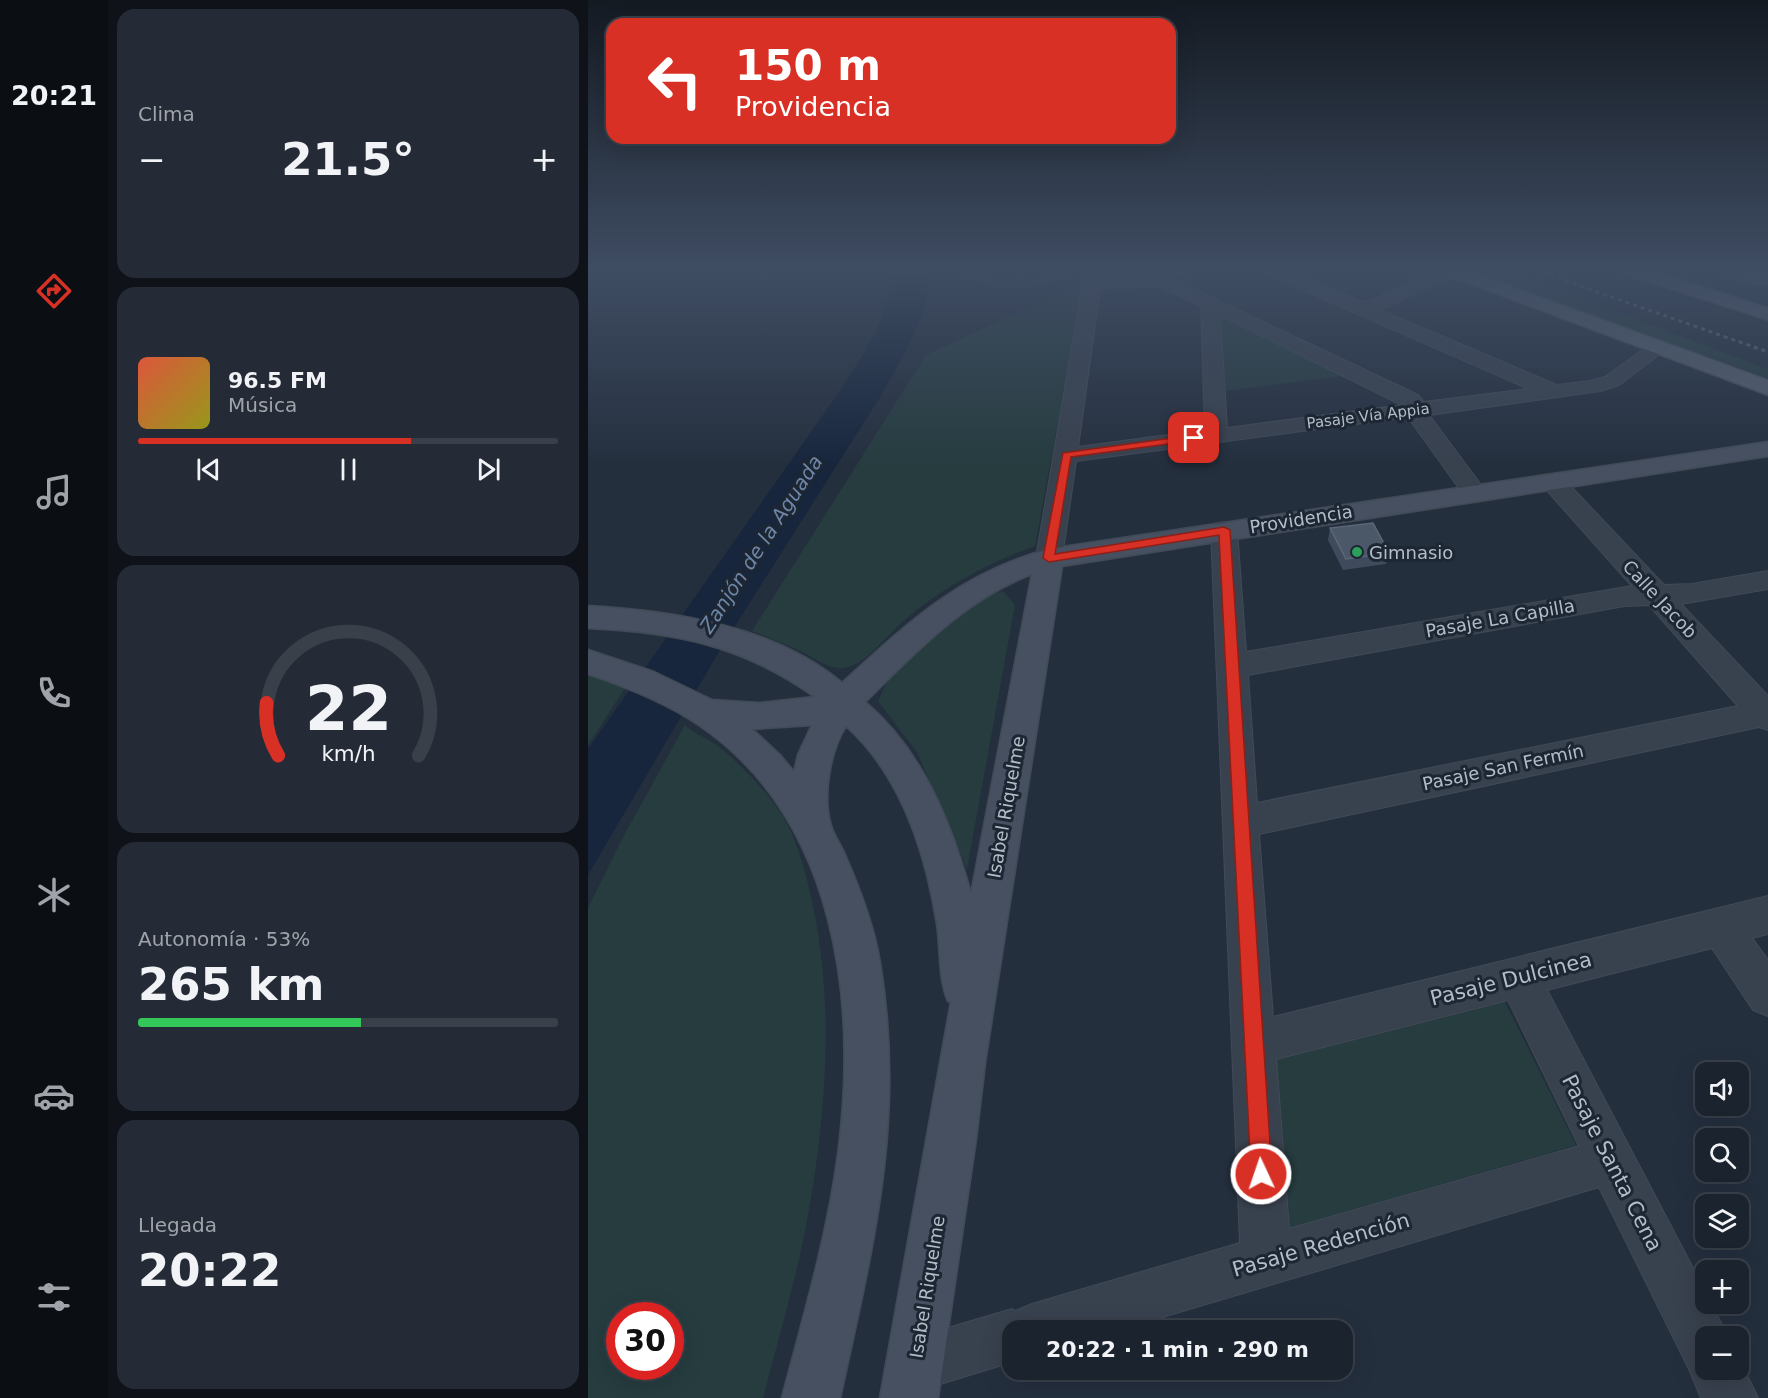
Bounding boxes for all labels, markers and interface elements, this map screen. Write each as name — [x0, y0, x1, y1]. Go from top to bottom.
text: 150 m — [735, 41, 881, 90]
icon: left — [636, 42, 714, 120]
text: 20:21 — [11, 80, 97, 111]
text: Providencia — [735, 91, 891, 122]
text: Clima — [138, 102, 195, 126]
text: 21.5° — [281, 133, 415, 186]
text: − — [138, 140, 166, 179]
text: + — [530, 140, 558, 179]
icon: directions — [33, 270, 75, 312]
text: 96.5 FM — [228, 368, 327, 393]
text: Música — [228, 393, 297, 417]
street label: Pasaje Vía Appia — [1305, 400, 1431, 432]
pin — [1168, 412, 1219, 463]
icon: arrive — [1177, 421, 1210, 454]
water label: Zanjón de la Aguada — [694, 451, 828, 638]
icon: previous — [192, 453, 225, 486]
icon: pause — [332, 453, 365, 486]
icon: next — [472, 453, 505, 486]
icon: music — [33, 471, 75, 513]
street label: Providencia — [1248, 500, 1354, 538]
place label: Gimnasio — [1369, 542, 1453, 563]
marker: Gimnasio — [1350, 545, 1364, 559]
street label: Calle Jacob — [1619, 556, 1701, 642]
street label: Pasaje La Capilla — [1424, 595, 1576, 641]
icon: phone — [33, 672, 75, 714]
text: 22 — [305, 672, 391, 745]
street label: Isabel Riquelme — [983, 734, 1029, 880]
street label: Pasaje San Fermín — [1420, 740, 1586, 794]
text: km/h — [321, 741, 375, 766]
icon: climate — [33, 874, 75, 916]
text: Autonomía · 53% — [138, 927, 310, 951]
street label: Pasaje Dulcinea — [1428, 947, 1594, 1011]
text: 265 km — [138, 958, 324, 1011]
map controls — [1695, 1062, 1749, 1380]
button: sound — [1695, 1062, 1749, 1116]
street label: Pasaje Santa Cena — [1557, 1071, 1667, 1255]
icon: car — [33, 1075, 75, 1117]
button: search — [1695, 1128, 1749, 1182]
position arrow — [1229, 1142, 1293, 1206]
button: layers — [1695, 1194, 1749, 1248]
street label: Pasaje Redención — [1229, 1208, 1413, 1282]
text: Llegada — [138, 1213, 217, 1237]
street label: Isabel Riquelme — [905, 1214, 949, 1360]
text: 20:22 — [138, 1244, 281, 1297]
button: + — [1695, 1260, 1749, 1314]
icon: filters — [33, 1276, 75, 1318]
speed limit sign: 30 — [606, 1302, 684, 1380]
button: − — [1695, 1326, 1749, 1380]
text: 20:22 · 1 min · 290 m — [1046, 1337, 1309, 1362]

